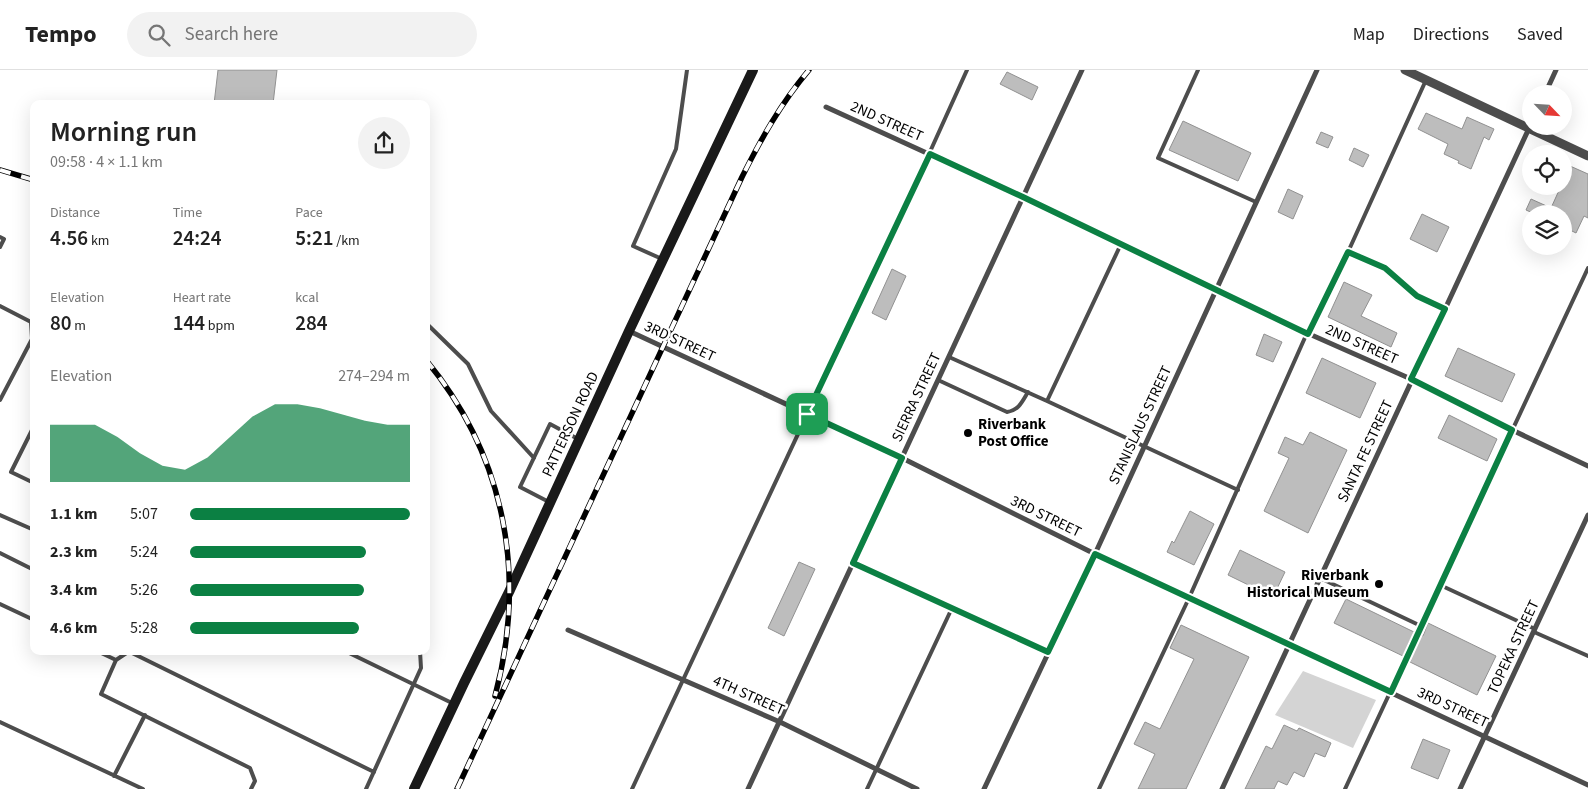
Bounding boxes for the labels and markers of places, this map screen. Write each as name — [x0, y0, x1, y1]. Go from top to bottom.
pin — [786, 393, 828, 435]
place label: Riverbank Post Office — [978, 414, 1049, 452]
marker: Riverbank Post Office — [962, 427, 974, 439]
place label: Riverbank Historical Museum — [1247, 565, 1370, 603]
marker: Riverbank Historical Museum — [1373, 578, 1385, 590]

